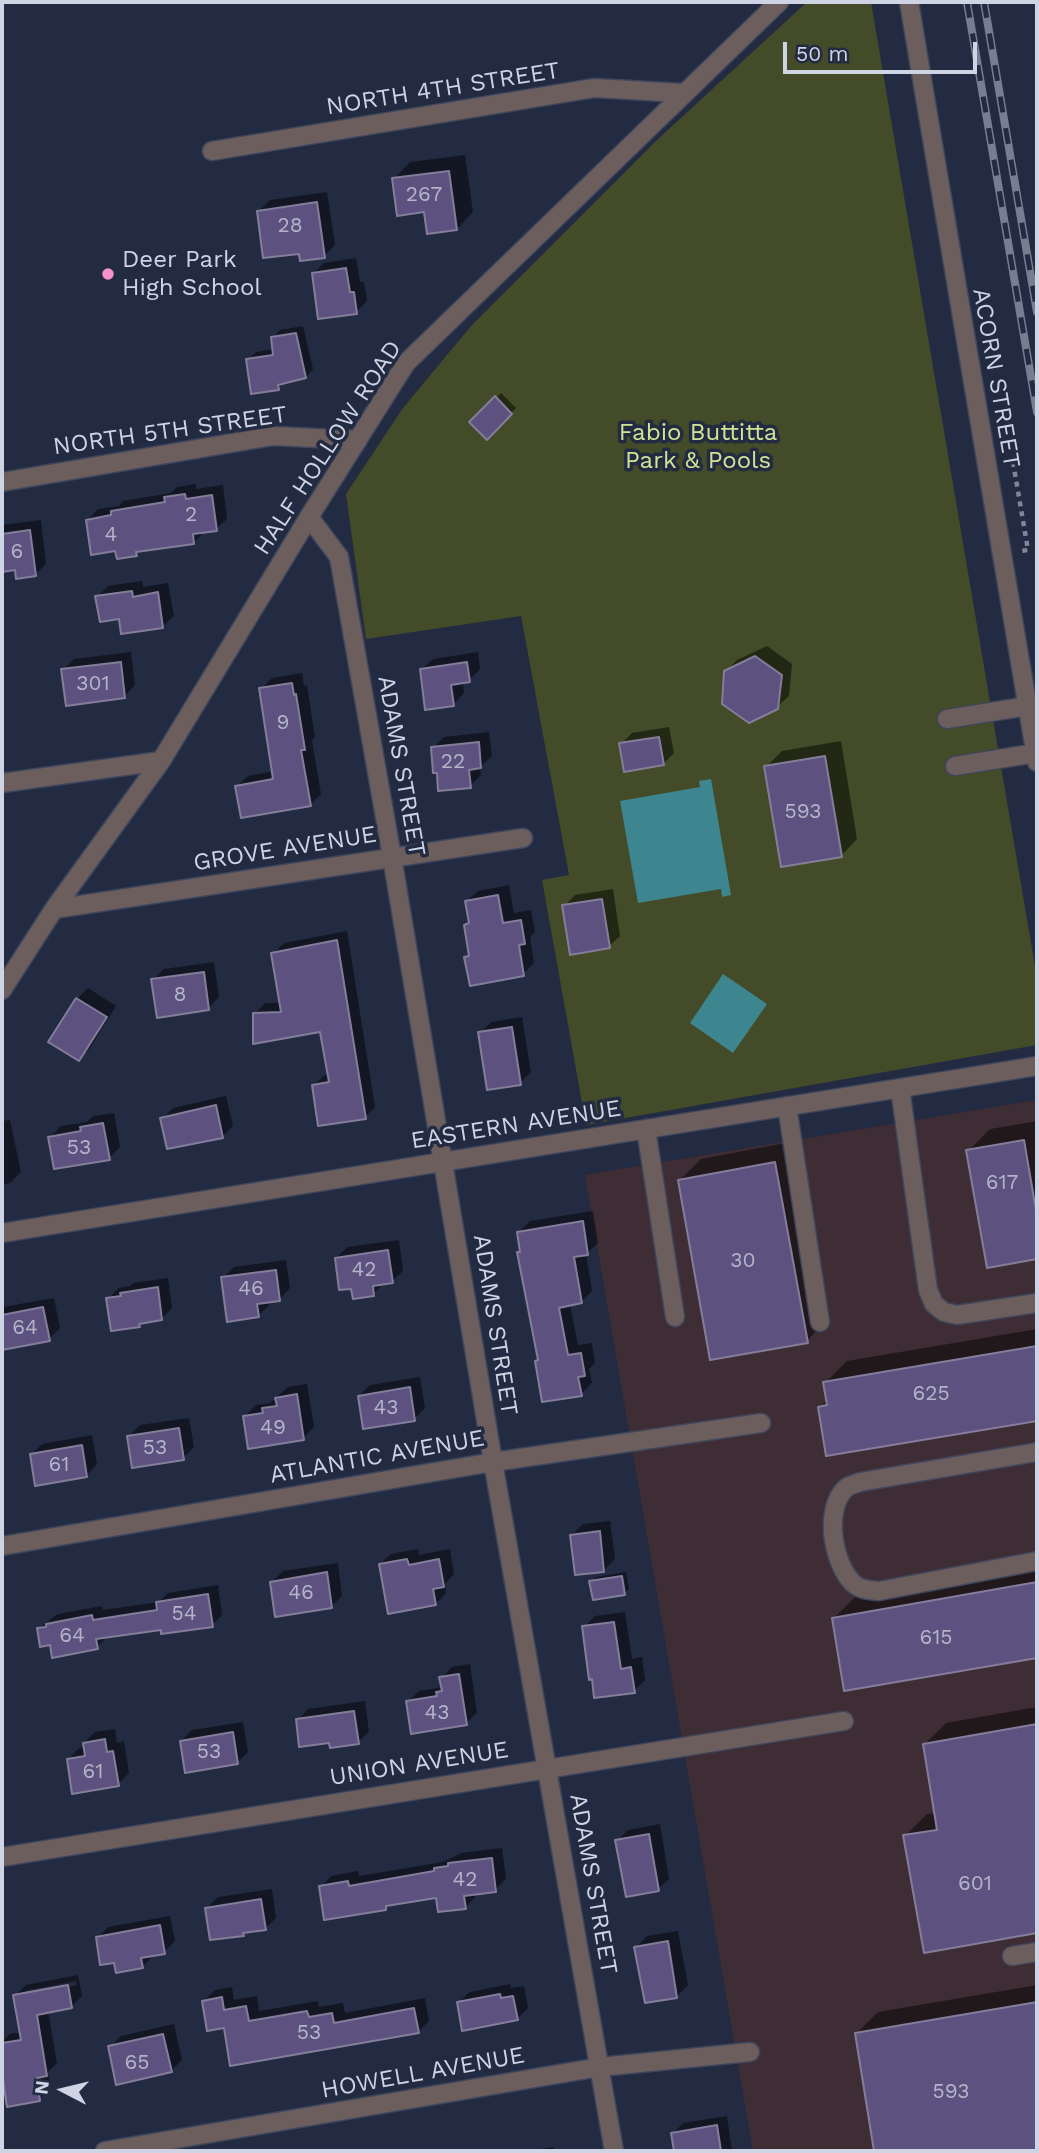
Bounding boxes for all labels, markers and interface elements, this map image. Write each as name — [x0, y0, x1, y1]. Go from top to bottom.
scale bar — [787, 28, 981, 72]
text: 50 m — [796, 41, 848, 66]
street label: NORTH 4TH STREET — [324, 56, 562, 122]
house number: 267 — [406, 182, 442, 208]
house number: 28 — [277, 213, 303, 239]
place label: Deer Park High School — [122, 246, 262, 302]
marker: Deer Park High School — [100, 266, 116, 282]
street label: ACORN STREET — [966, 286, 1026, 470]
street label: HALF HOLLOW ROAD — [248, 335, 408, 561]
street label: NORTH 5TH STREET — [51, 400, 289, 462]
park label: Fabio Buttitta Park & Pools — [619, 419, 777, 475]
house number: 2 — [185, 502, 197, 528]
house number: 4 — [105, 522, 117, 548]
house number: 6 — [11, 539, 23, 565]
house number: 301 — [76, 671, 110, 697]
street label: ADAMS STREET — [371, 674, 431, 858]
house number: 9 — [277, 710, 289, 736]
house number: 22 — [441, 749, 465, 775]
house number: 593 — [784, 799, 822, 825]
street label: GROVE AVENUE — [191, 820, 379, 878]
house number: 8 — [174, 982, 186, 1008]
street label: EASTERN AVENUE — [409, 1094, 623, 1156]
house number: 53 — [67, 1135, 91, 1161]
house number: 617 — [986, 1170, 1018, 1196]
street label: ADAMS STREET — [466, 1232, 524, 1418]
house number: 30 — [730, 1248, 756, 1274]
house number: 42 — [351, 1257, 377, 1283]
house number: 46 — [238, 1276, 264, 1302]
house number: 64 — [12, 1315, 38, 1341]
house number: 625 — [912, 1381, 950, 1407]
house number: 43 — [373, 1395, 399, 1421]
house number: 49 — [260, 1415, 286, 1441]
street label: ATLANTIC AVENUE — [267, 1424, 487, 1490]
house number: 53 — [143, 1435, 167, 1461]
house number: 61 — [49, 1452, 69, 1478]
house number: 46 — [288, 1580, 314, 1606]
house number: 54 — [171, 1601, 197, 1627]
house number: 64 — [59, 1623, 85, 1649]
house number: 615 — [919, 1625, 953, 1651]
house number: 43 — [424, 1700, 450, 1726]
street label: UNION AVENUE — [328, 1736, 510, 1792]
house number: 53 — [197, 1739, 221, 1765]
house number: 61 — [83, 1759, 103, 1785]
street label: ADAMS STREET — [563, 1792, 623, 1976]
house number: 42 — [452, 1867, 478, 1893]
house number: 601 — [958, 1871, 992, 1897]
house number: 53 — [297, 2020, 321, 2046]
street label: HOWELL AVENUE — [319, 2041, 527, 2105]
house number: 65 — [125, 2050, 149, 2076]
north arrow — [28, 2055, 98, 2125]
text: N — [29, 2079, 54, 2096]
house number: 593 — [932, 2079, 970, 2105]

